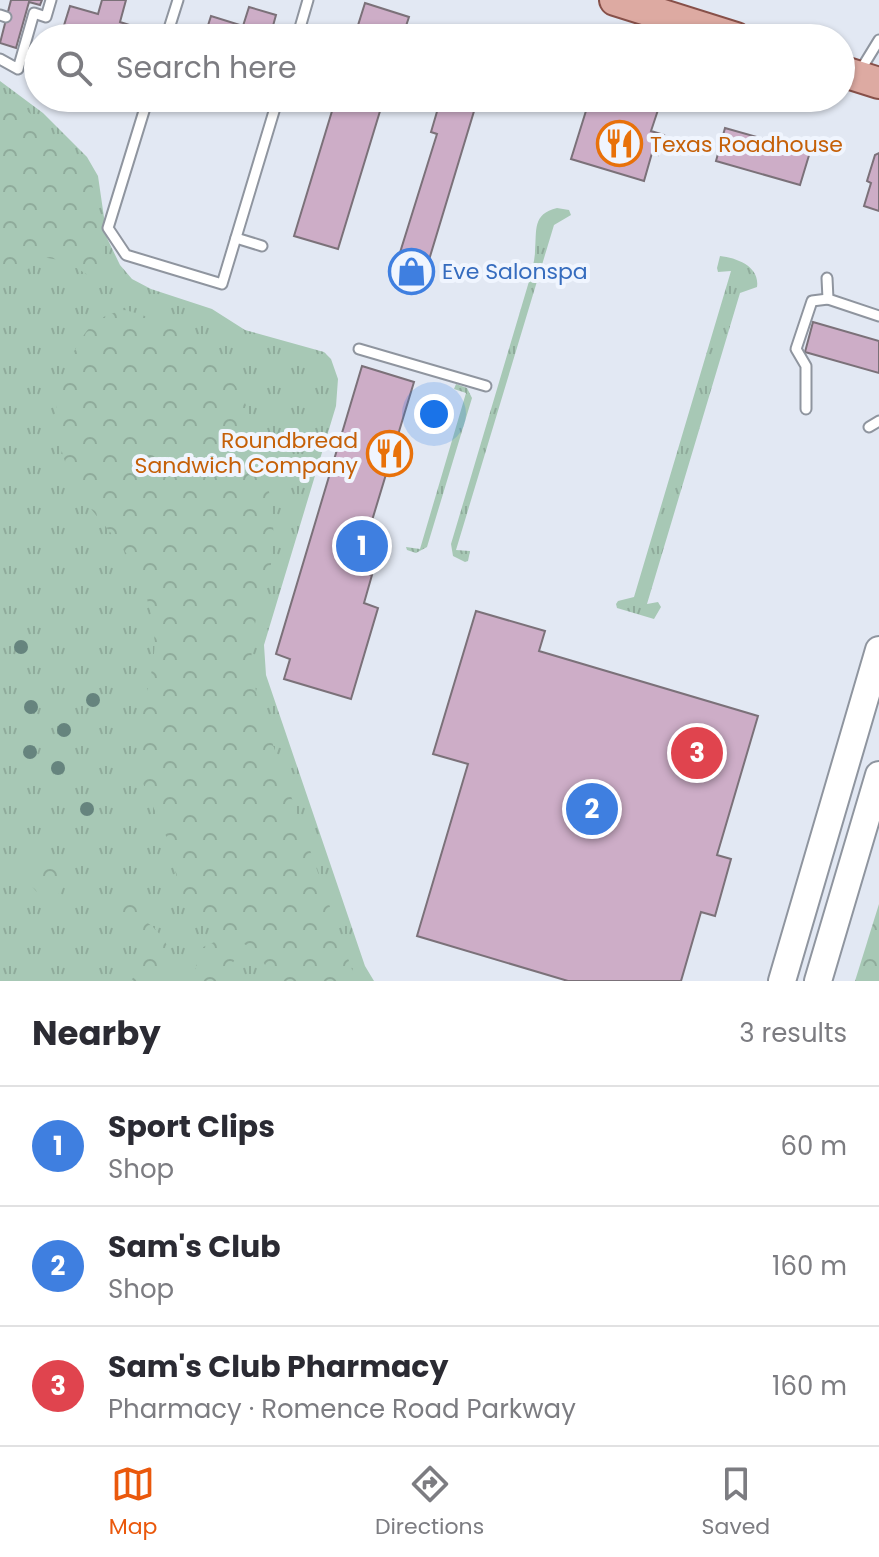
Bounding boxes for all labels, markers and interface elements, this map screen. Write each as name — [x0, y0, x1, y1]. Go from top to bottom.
search box — [24, 24, 855, 112]
icon: search — [52, 46, 96, 90]
text: Search here — [116, 46, 297, 89]
restaurant icon: Texas Roadhouse — [595, 120, 643, 168]
place label: Texas Roadhouse — [650, 129, 843, 160]
shop icon: Eve Salonspa — [387, 247, 435, 295]
place label: Eve Salonspa — [442, 256, 588, 287]
your location — [414, 394, 454, 434]
place label: Roundbread Sandwich Company — [135, 425, 359, 481]
restaurant icon: Roundbread Sandwich Company — [365, 429, 413, 477]
pin: 1 — [336, 516, 388, 576]
pin: 3 — [671, 723, 723, 783]
pin: 2 — [566, 779, 618, 839]
text: Nearby — [32, 1009, 161, 1057]
text: 3 results — [739, 1015, 847, 1051]
text: Sport Clips — [108, 1105, 275, 1148]
text: 1 — [53, 1128, 63, 1164]
text: 60 m — [780, 1128, 847, 1164]
text: Shop — [108, 1151, 174, 1187]
text: Sam's Club — [108, 1225, 281, 1268]
text: 2 — [51, 1248, 65, 1284]
text: 160 m — [772, 1248, 847, 1284]
text: Shop — [108, 1271, 174, 1307]
text: Sam's Club Pharmacy — [108, 1345, 448, 1388]
text: 3 — [50, 1368, 66, 1404]
text: 160 m — [772, 1368, 847, 1404]
text: Pharmacy · Romence Road Parkway — [108, 1391, 576, 1427]
tab: Map — [109, 1462, 157, 1543]
tab: Directions — [375, 1462, 484, 1543]
tab: Saved — [702, 1462, 770, 1543]

